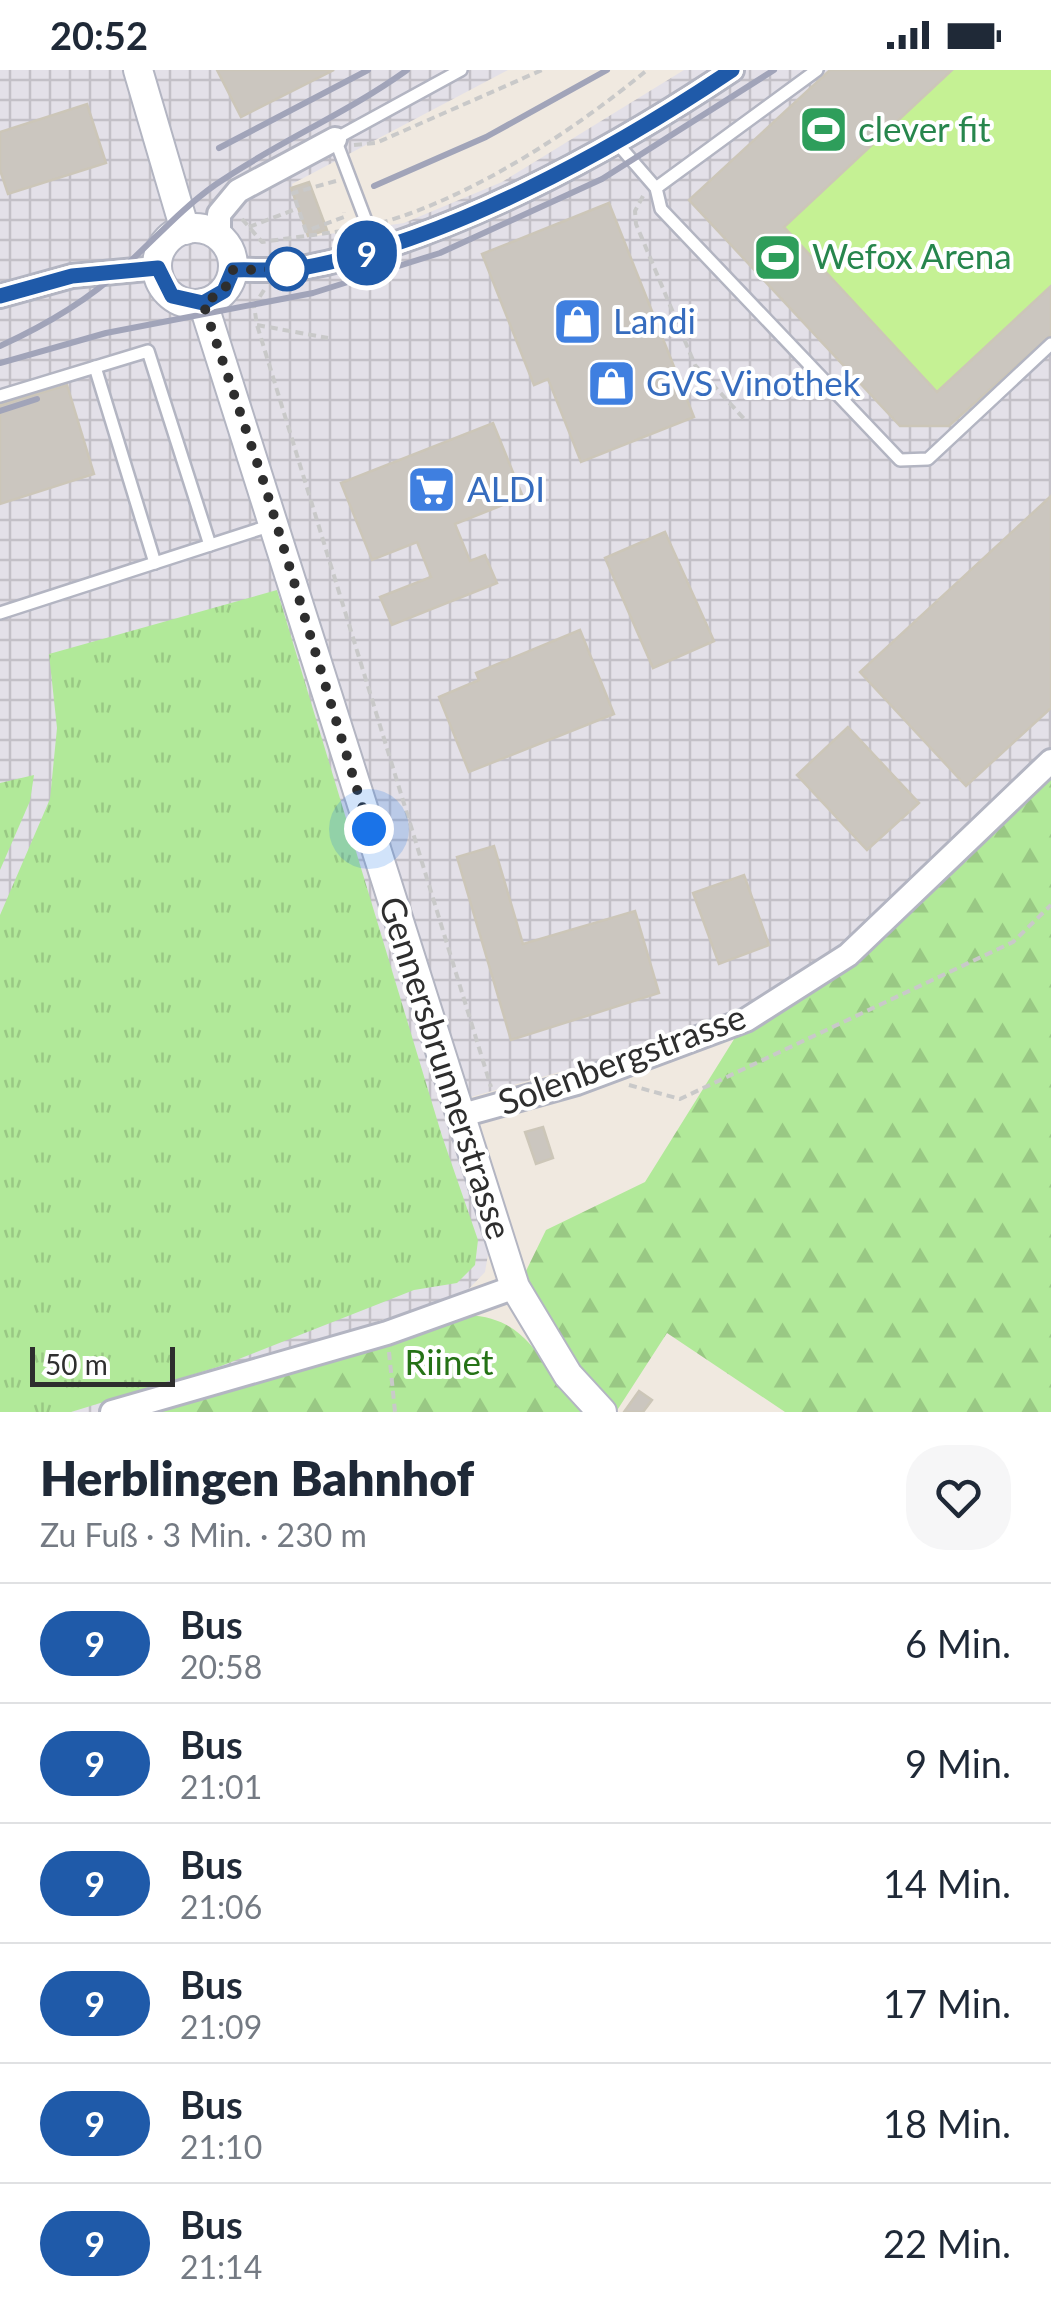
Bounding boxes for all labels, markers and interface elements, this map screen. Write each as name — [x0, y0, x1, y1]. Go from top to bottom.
text: 20:52 — [50, 12, 148, 58]
sports icon: clever fit — [797, 104, 849, 156]
place label: clever fit — [858, 107, 991, 149]
line badge: 9 — [334, 220, 400, 286]
sports icon: Wefox Arena — [751, 231, 803, 283]
text: 9 — [357, 232, 377, 274]
place label: Wefox Arena — [812, 234, 1012, 276]
unlabelled marker — [266, 248, 308, 290]
shop icon: Landi — [552, 296, 604, 348]
place label: Landi — [613, 299, 696, 341]
shop icon: GVS Vinothek — [585, 358, 637, 410]
place label: GVS Vinothek — [646, 361, 861, 403]
supermarket icon: ALDI — [406, 464, 458, 516]
place label: ALDI — [467, 467, 545, 509]
your location — [344, 804, 394, 854]
street label: Gennersbrunnerstrasse — [372, 891, 522, 1244]
street label: Solenbergstrasse — [492, 994, 751, 1122]
park label: Riinet — [405, 1340, 494, 1382]
scale bar — [30, 1342, 175, 1386]
text: 50 m — [45, 1347, 108, 1381]
button: heart — [906, 1445, 1011, 1550]
text: Herblingen Bahnhof — [40, 1449, 474, 1506]
text: Zu Fuß · 3 Min. · 230 m — [40, 1515, 367, 1554]
text: Bus — [180, 1601, 243, 1647]
text: 6 Min. — [905, 1620, 1011, 1666]
text: 9 — [85, 1622, 105, 1664]
text: 20:58 — [180, 1647, 262, 1686]
text: Bus — [180, 1721, 243, 1767]
text: 9 Min. — [905, 1740, 1011, 1786]
text: 9 — [85, 1742, 105, 1784]
text: 21:01 — [180, 1767, 262, 1806]
text: Bus — [180, 1841, 243, 1887]
text: 14 Min. — [883, 1860, 1011, 1906]
text: 9 — [85, 1862, 105, 1904]
text: 21:06 — [180, 1887, 262, 1926]
text: Bus — [180, 1961, 243, 2007]
text: 17 Min. — [883, 1980, 1011, 2026]
text: 9 — [85, 1982, 105, 2024]
text: 21:09 — [180, 2007, 262, 2046]
text: Bus — [180, 2081, 243, 2127]
text: 18 Min. — [883, 2100, 1011, 2146]
text: 9 — [85, 2102, 105, 2144]
text: 21:10 — [180, 2127, 262, 2166]
text: Bus — [180, 2201, 243, 2247]
text: 22 Min. — [883, 2220, 1011, 2266]
text: 9 — [85, 2222, 105, 2264]
text: 21:14 — [180, 2247, 262, 2286]

